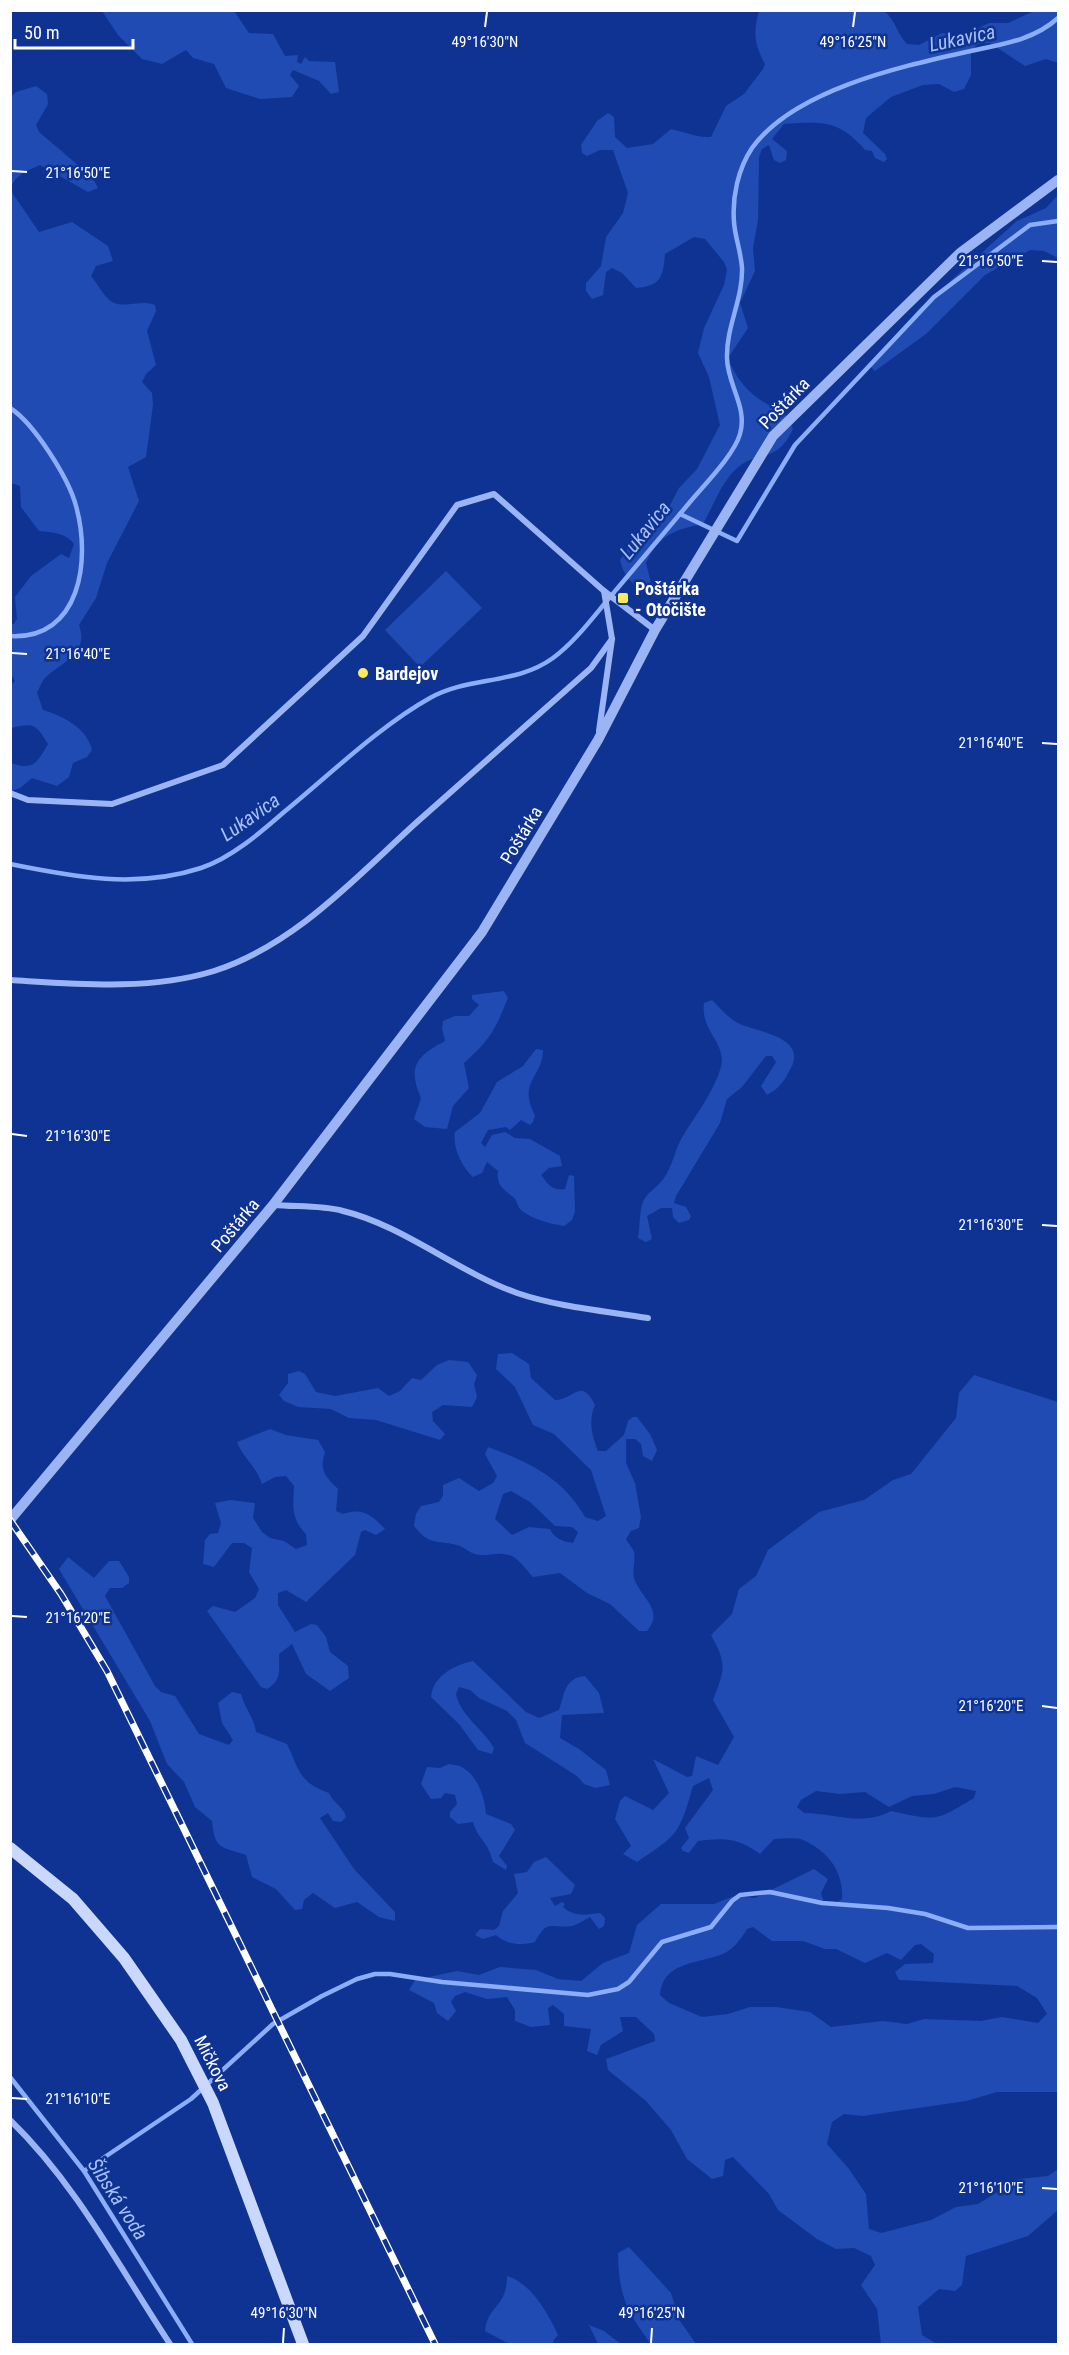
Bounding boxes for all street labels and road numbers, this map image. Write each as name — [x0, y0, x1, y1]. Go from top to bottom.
street label: Poštárka — [754, 373, 814, 433]
street label: Poštárka — [496, 802, 546, 868]
street label: Poštárka — [207, 1194, 263, 1256]
street label: Mičkova — [190, 2032, 236, 2094]

